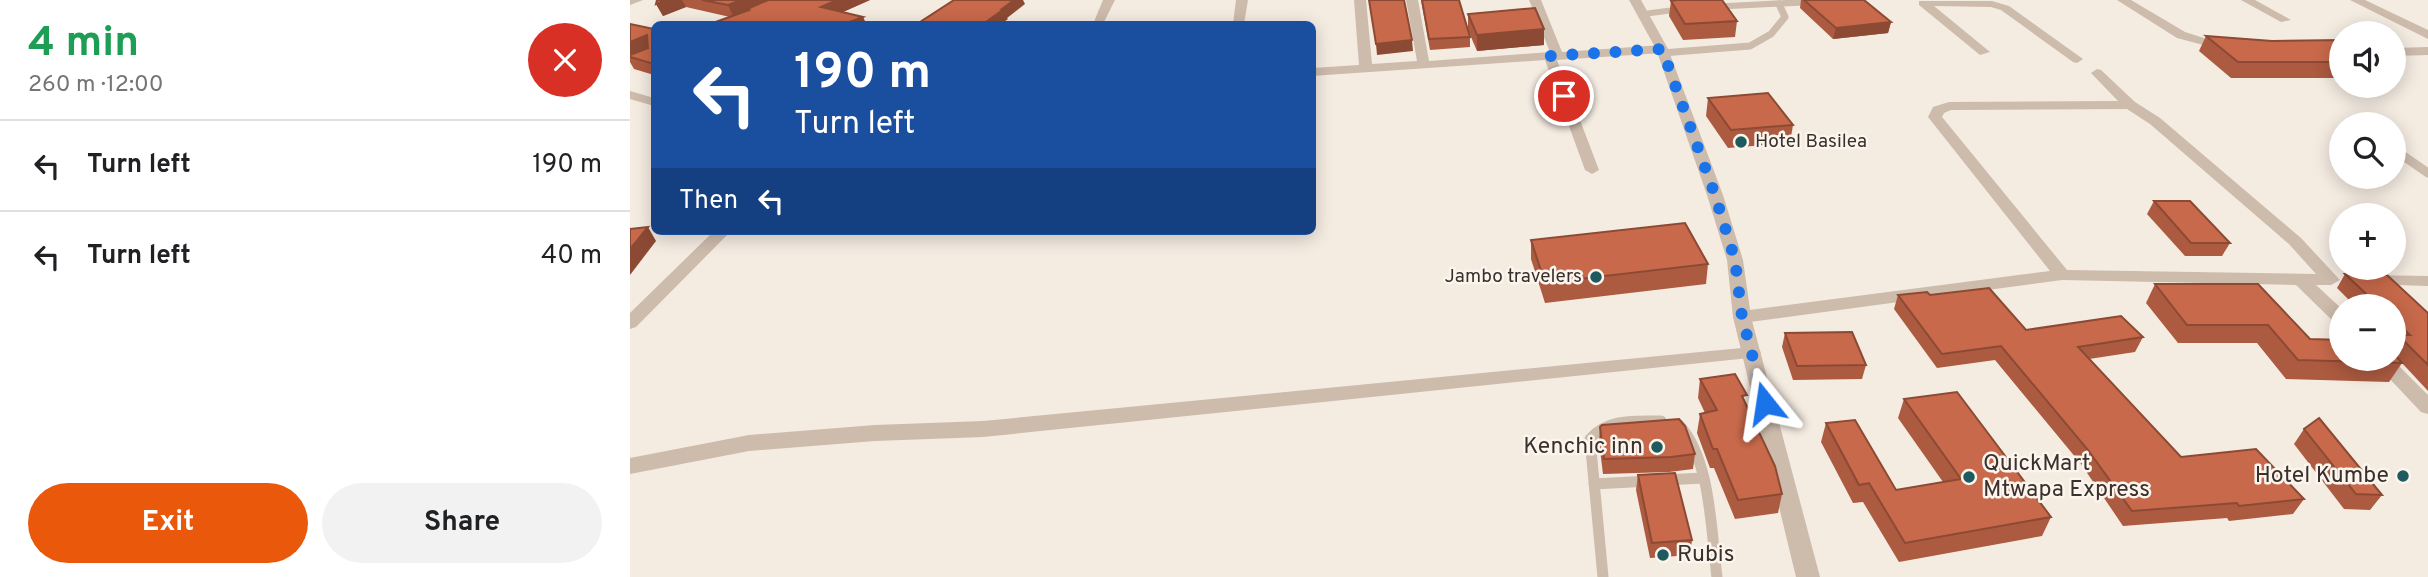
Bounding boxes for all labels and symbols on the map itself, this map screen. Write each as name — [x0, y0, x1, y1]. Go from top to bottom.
pin — [1534, 66, 1594, 126]
place label: Hotel Basilea — [1755, 130, 1867, 154]
marker: Hotel Basilea — [1733, 134, 1749, 150]
place label: Jambo travelers — [1444, 265, 1582, 289]
marker: Jambo travelers — [1588, 269, 1604, 285]
position arrow — [1728, 366, 1802, 440]
place label: Kenchic inn — [1523, 433, 1643, 462]
marker: Kenchic inn — [1649, 439, 1665, 455]
place label: QuickMart Mtwapa Express — [1983, 450, 2150, 505]
place label: Hotel Kumbe — [2255, 462, 2389, 491]
marker: Hotel Kumbe — [2395, 468, 2411, 484]
marker: QuickMart Mtwapa Express — [1961, 469, 1977, 485]
place label: Rubis — [1677, 541, 1734, 570]
marker: Rubis — [1655, 547, 1671, 563]

